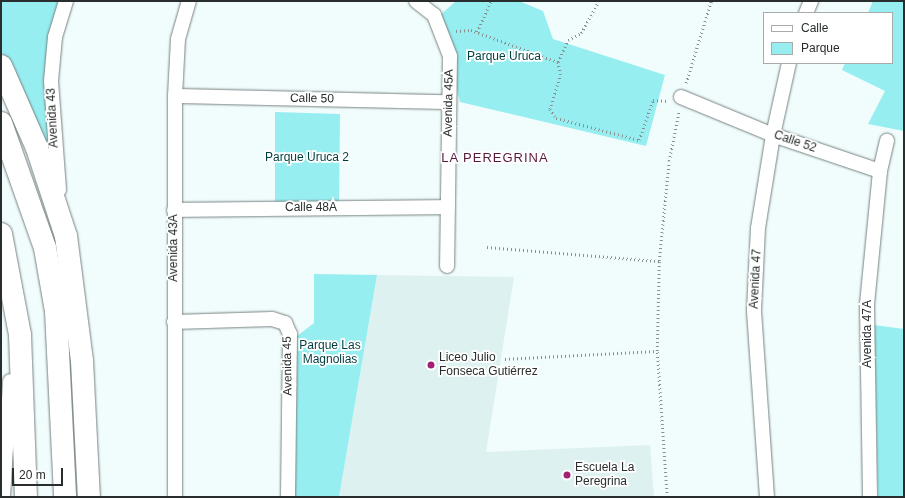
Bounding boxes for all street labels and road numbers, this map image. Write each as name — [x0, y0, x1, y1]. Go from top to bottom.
street label: Avenida 45A — [441, 69, 457, 137]
street label: Avenida 43 — [44, 88, 62, 148]
street label: Calle 50 — [290, 91, 334, 107]
street label: Calle 52 — [772, 128, 818, 156]
street label: Calle 48A — [285, 201, 337, 215]
street label: Avenida 43A — [167, 214, 181, 282]
street label: Avenida 47 — [747, 249, 765, 309]
street label: Avenida 47A — [861, 300, 875, 368]
street label: Avenida 45 — [280, 336, 296, 396]

